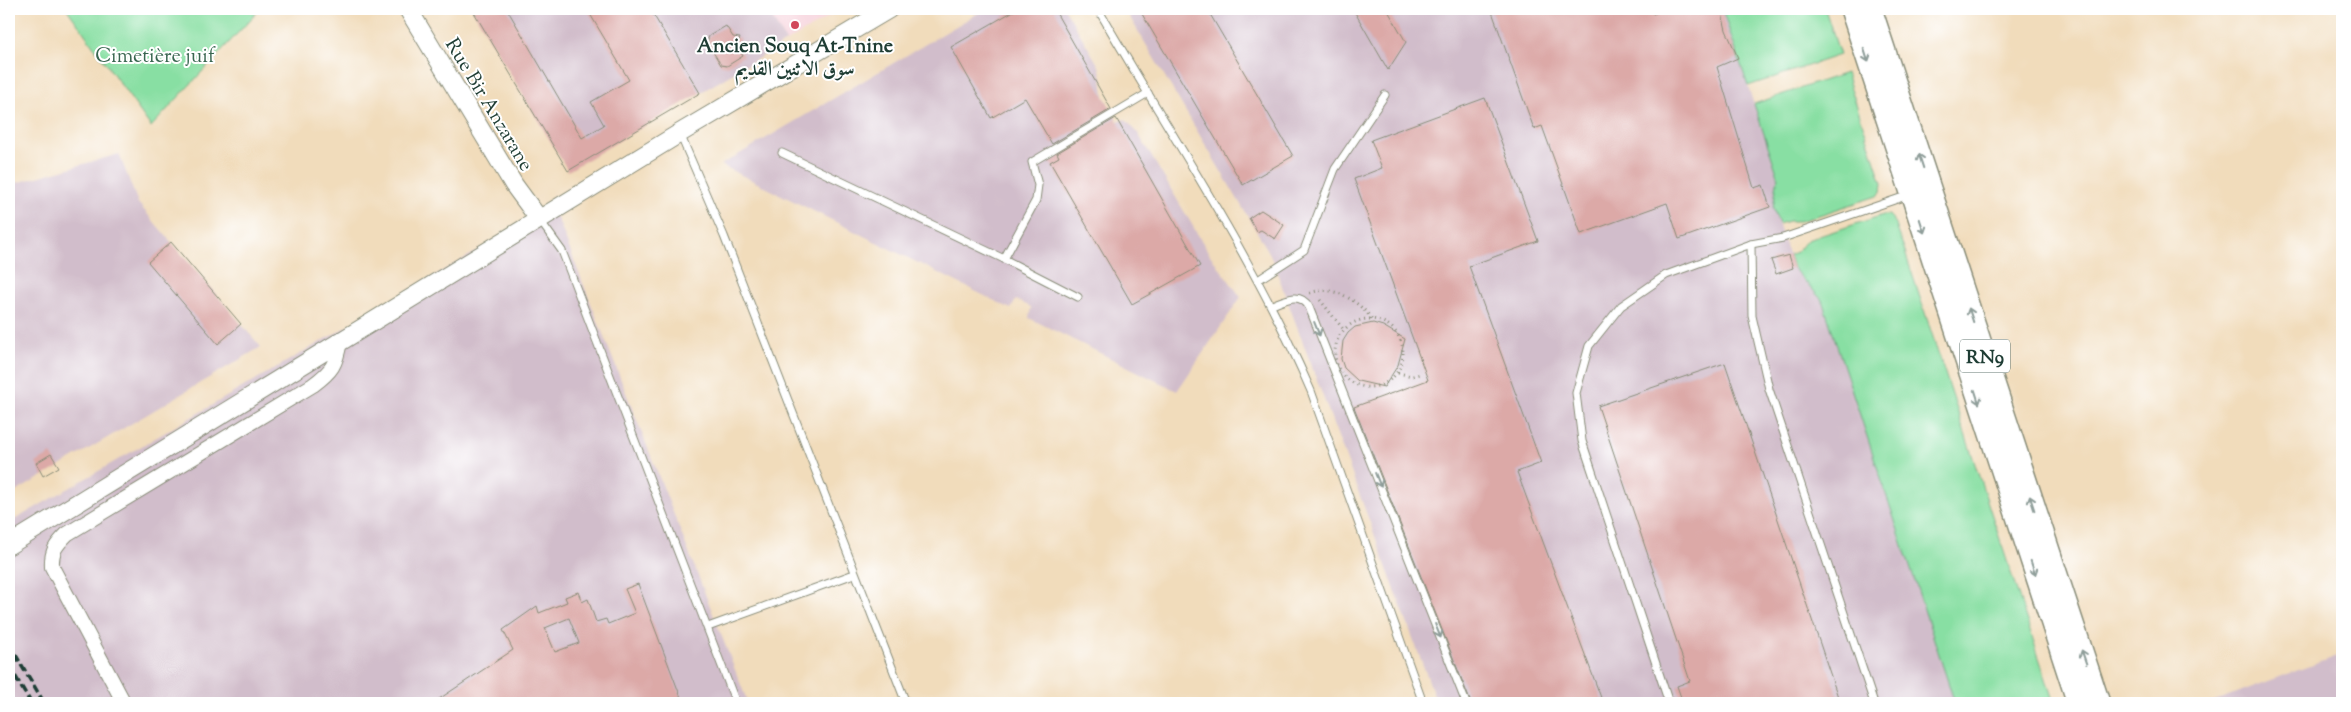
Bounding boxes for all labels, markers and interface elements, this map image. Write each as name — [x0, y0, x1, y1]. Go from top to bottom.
marker: Ancien Souq At-Tnine سوق الاثنين القديم — [789, 19, 801, 31]
street label: Rue Bir Anzarane — [437, 33, 539, 177]
place label: Ancien Souq At-Tnine سوق الاثنين القديم — [697, 33, 893, 86]
park label: Cimetière juif — [95, 43, 216, 72]
one-way arrow — [1862, 47, 1871, 62]
one-way arrow — [1916, 153, 1925, 169]
one-way arrow — [1918, 218, 1927, 233]
one-way arrow — [1966, 307, 1976, 323]
one-way arrow — [1313, 321, 1323, 336]
road number: RN9 — [1960, 340, 2010, 372]
one-way arrow — [1973, 389, 1982, 405]
one-way arrow — [1373, 472, 1383, 487]
one-way arrow — [2027, 496, 2036, 511]
one-way arrow — [2029, 560, 2039, 576]
one-way arrow — [1433, 623, 1443, 638]
one-way arrow — [2078, 649, 2088, 665]

